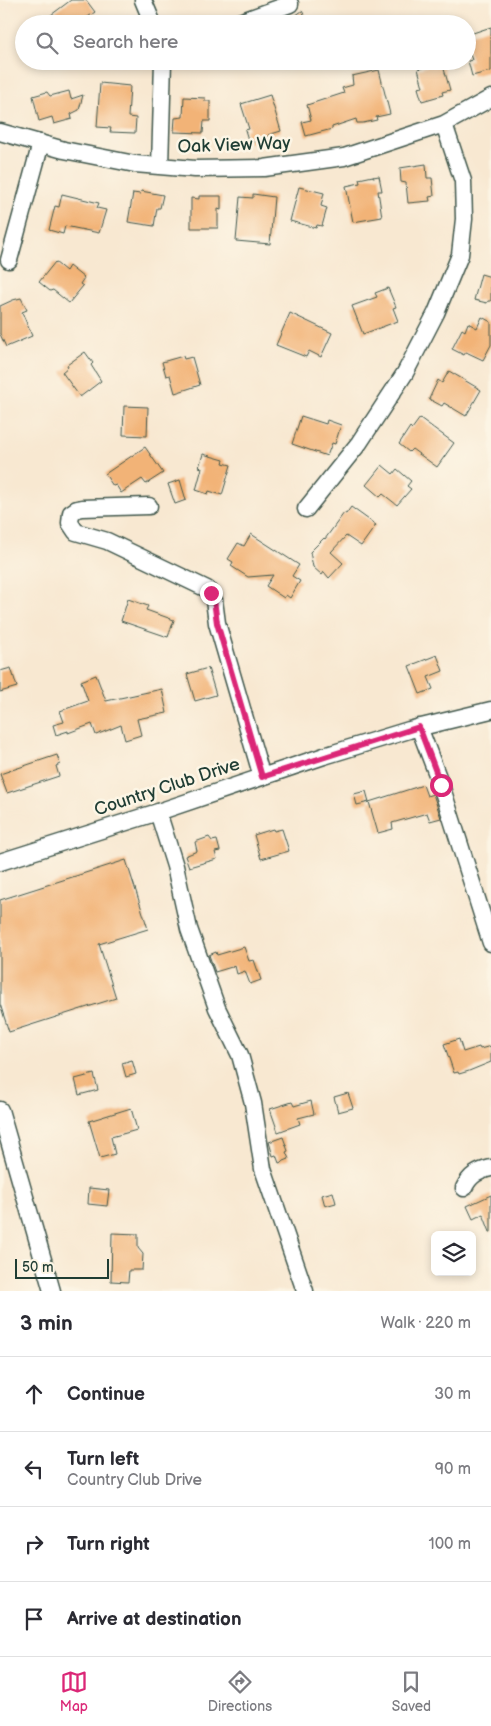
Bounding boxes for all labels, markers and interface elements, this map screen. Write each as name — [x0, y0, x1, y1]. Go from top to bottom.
search box — [15, 15, 476, 70]
icon: search — [33, 29, 61, 57]
text: Search here — [73, 31, 178, 54]
street label: Oak View Way — [177, 133, 292, 157]
route end — [200, 582, 223, 605]
street label: Country Club Drive — [92, 753, 243, 820]
route start — [430, 774, 453, 797]
map controls — [431, 1231, 476, 1276]
button: layers — [431, 1231, 476, 1276]
scale bar — [15, 1256, 109, 1279]
text: 50 m — [22, 1259, 54, 1276]
text: 3 min — [20, 1311, 73, 1336]
text: Walk · 220 m — [381, 1314, 471, 1333]
icon: ahead — [20, 1380, 48, 1408]
text: Continue — [67, 1383, 145, 1406]
text: 30 m — [434, 1385, 471, 1404]
text: Turn left — [67, 1448, 139, 1471]
icon: left — [20, 1455, 48, 1483]
text: 90 m — [435, 1460, 471, 1479]
text: Country Club Drive — [67, 1471, 202, 1490]
icon: right — [20, 1530, 48, 1558]
text: Turn right — [67, 1533, 150, 1556]
text: 100 m — [428, 1535, 471, 1554]
icon: arrive — [20, 1605, 48, 1633]
text: Arrive at destination — [67, 1608, 242, 1631]
tab: Map — [60, 1668, 88, 1715]
tab: Directions — [208, 1668, 272, 1715]
tab: Saved — [392, 1668, 431, 1715]

